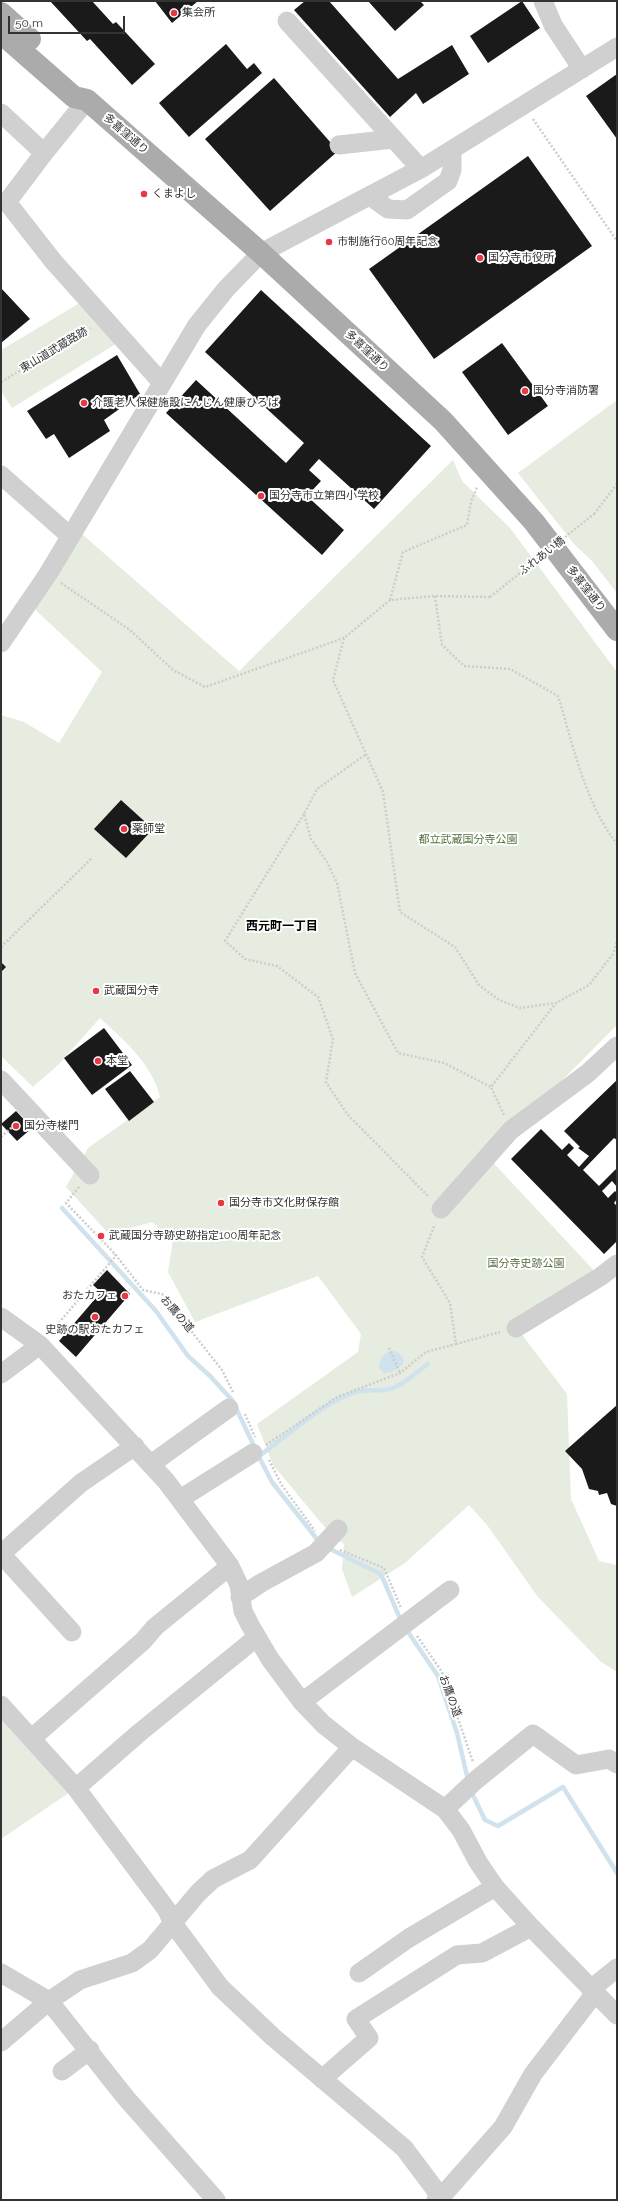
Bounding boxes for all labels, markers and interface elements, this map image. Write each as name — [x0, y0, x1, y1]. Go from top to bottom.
place label: 集会所 — [182, 6, 215, 20]
scale bar — [10, 8, 127, 34]
marker: 集会所 — [169, 8, 179, 18]
text: 50 m — [15, 16, 43, 30]
street label: 多喜窪通り — [101, 111, 151, 157]
place label: くまよし — [152, 187, 196, 201]
marker: くまよし — [139, 189, 149, 199]
place label: 市制施行60周年記念 — [337, 235, 438, 249]
marker: 市制施行60周年記念 — [324, 237, 334, 247]
place label: 国分寺市役所 — [488, 251, 554, 265]
marker: 国分寺市役所 — [475, 253, 485, 263]
street label: 東山道武蔵路跡 — [18, 325, 90, 375]
street label: 多喜窪通り — [342, 327, 392, 375]
place label: 国分寺消防署 — [533, 384, 599, 398]
marker: 国分寺消防署 — [520, 386, 530, 396]
place label: 介護老人保健施設にんじん健康ひろば — [92, 396, 279, 410]
marker: 介護老人保健施設にんじん健康ひろば — [79, 398, 89, 408]
place label: 国分寺市立第四小学校 — [269, 489, 379, 503]
marker: 国分寺市立第四小学校 — [256, 491, 266, 501]
street label: ふれあい橋 — [516, 534, 568, 578]
street label: 多喜窪通り — [564, 563, 608, 615]
place label: 薬師堂 — [132, 822, 165, 836]
marker: 薬師堂 — [119, 824, 129, 834]
park label: 都立武蔵国分寺公園 — [419, 833, 517, 847]
district label: 西元町一丁目 — [246, 919, 318, 933]
place label: 武蔵国分寺 — [104, 984, 159, 998]
marker: 武蔵国分寺 — [91, 986, 101, 996]
place label: 本堂 — [106, 1054, 128, 1068]
marker: 本堂 — [93, 1056, 103, 1066]
place label: 国分寺楼門 — [24, 1119, 79, 1133]
marker: 国分寺楼門 — [11, 1121, 21, 1131]
place label: 国分寺市文化財保存館 — [229, 1196, 339, 1210]
marker: 国分寺市文化財保存館 — [216, 1198, 226, 1208]
place label: 武蔵国分寺跡史跡指定100周年記念 — [109, 1229, 281, 1243]
marker: 武蔵国分寺跡史跡指定100周年記念 — [96, 1231, 106, 1241]
park label: 国分寺史跡公園 — [488, 1257, 564, 1271]
place label: おたカフェ — [62, 1289, 117, 1303]
marker: おたカフェ — [120, 1291, 130, 1301]
street label: お鷹の道 — [158, 1293, 196, 1335]
marker: 史跡の駅おたカフェ — [90, 1312, 100, 1322]
place label: 史跡の駅おたカフェ — [46, 1323, 144, 1337]
street label: お鷹の道 — [436, 1673, 464, 1719]

